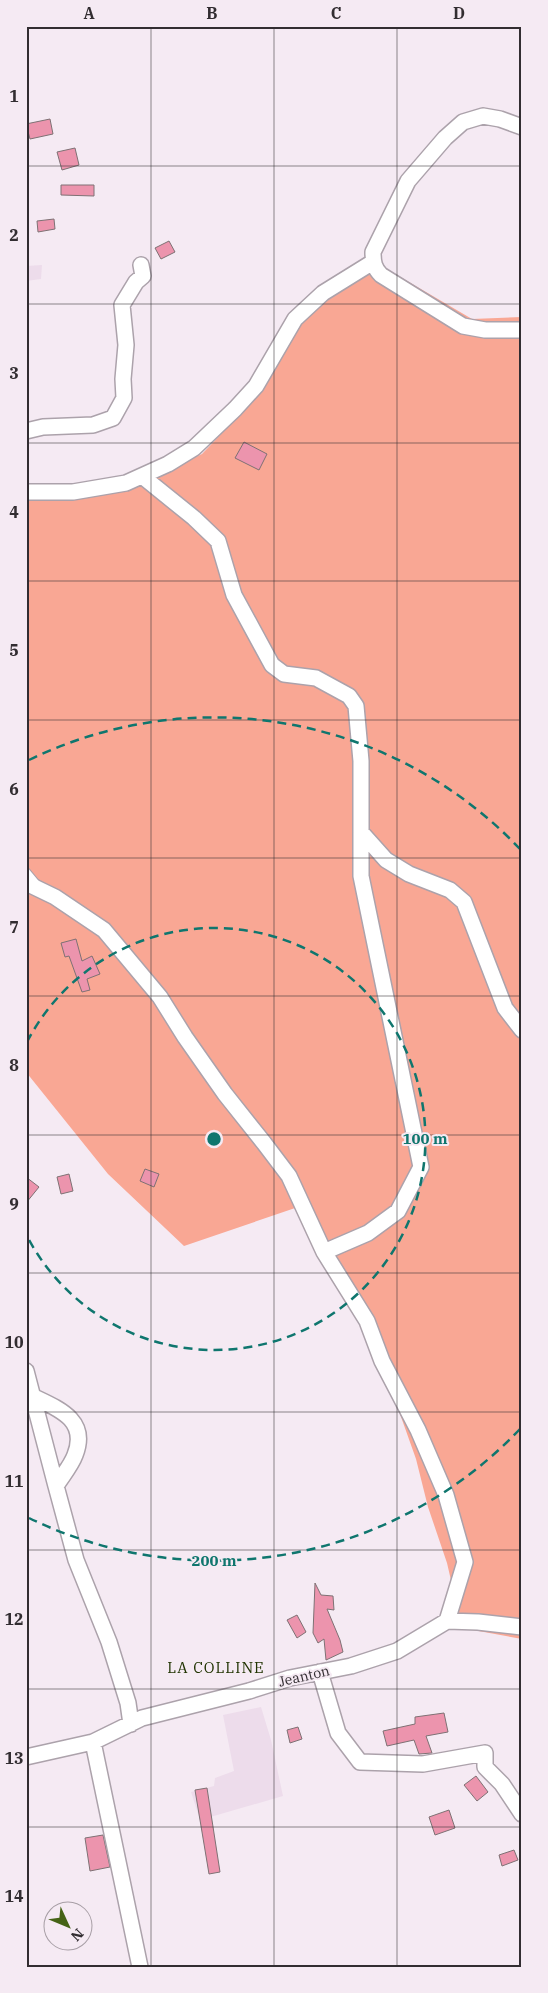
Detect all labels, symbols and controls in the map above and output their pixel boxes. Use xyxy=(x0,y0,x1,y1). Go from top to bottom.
text: A xyxy=(83,3,95,23)
text: B xyxy=(206,3,218,23)
text: C xyxy=(331,3,341,23)
text: D xyxy=(453,3,465,23)
text: 1 xyxy=(9,86,19,106)
text: 2 xyxy=(9,225,19,245)
text: 3 xyxy=(9,363,19,383)
text: 4 xyxy=(9,502,19,522)
text: 5 xyxy=(9,640,19,660)
text: 6 xyxy=(9,779,19,799)
text: 7 xyxy=(9,917,19,937)
text: 8 xyxy=(9,1055,19,1075)
text: 100 m xyxy=(402,1129,448,1148)
centre of rings xyxy=(205,1130,223,1148)
text: 9 xyxy=(9,1194,19,1214)
text: 10 xyxy=(4,1332,24,1352)
text: 11 xyxy=(4,1471,24,1491)
text: 200 m xyxy=(191,1551,237,1570)
text: 12 xyxy=(4,1609,24,1629)
district label: LA COLLINE xyxy=(167,1658,265,1677)
street label: Jeanton xyxy=(277,1661,332,1691)
text: 13 xyxy=(4,1748,24,1768)
text: 14 xyxy=(4,1886,24,1906)
north arrow xyxy=(42,1900,92,1950)
text: N xyxy=(67,1925,88,1945)

